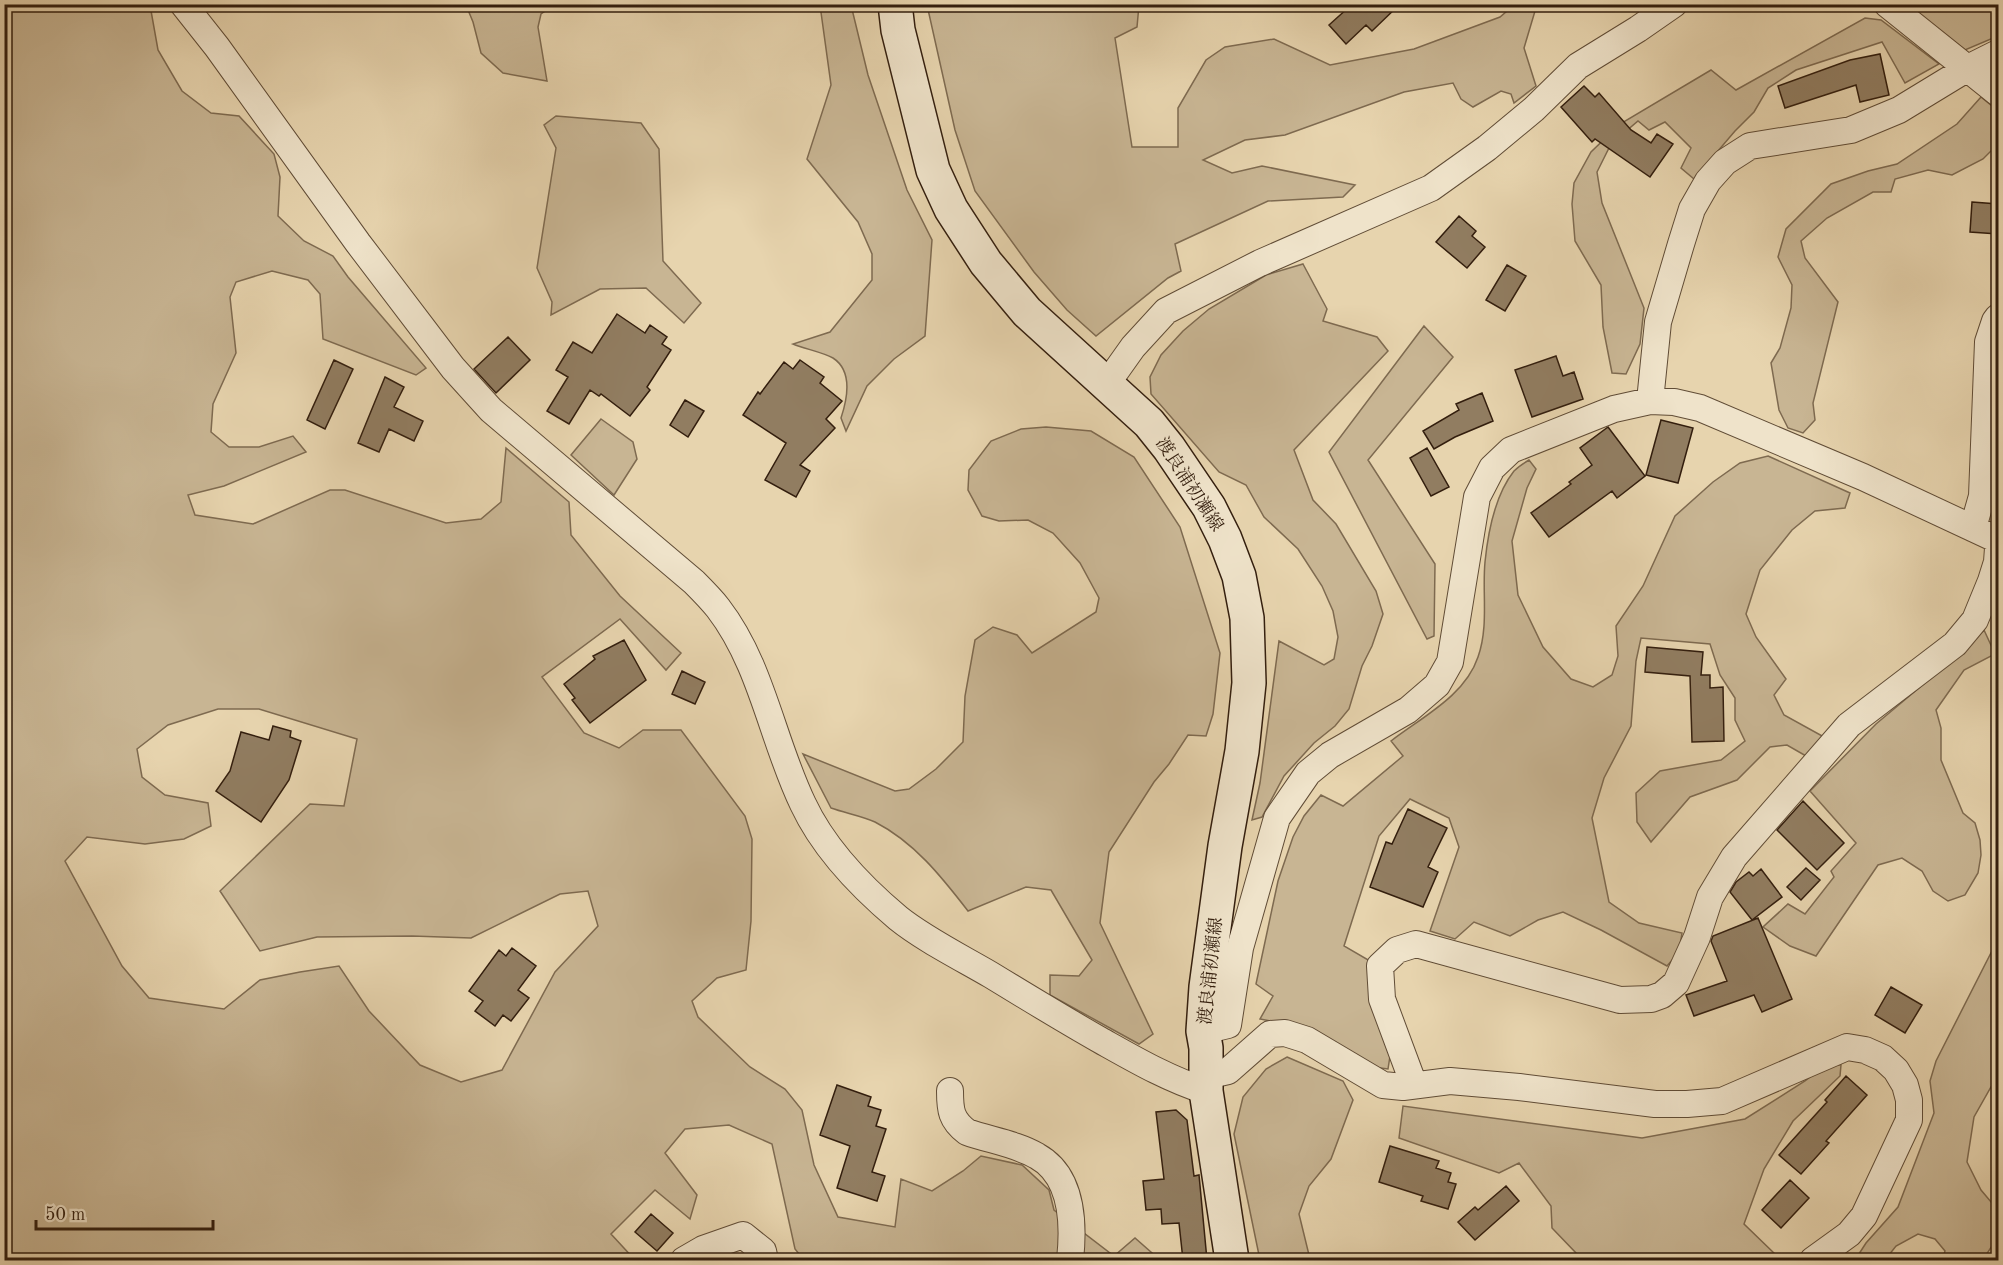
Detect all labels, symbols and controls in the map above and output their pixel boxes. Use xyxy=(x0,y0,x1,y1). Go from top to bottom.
street label: 渡良浦初瀬線 xyxy=(1152,433,1228,535)
street label: 渡良浦初瀬線 xyxy=(1194,916,1226,1026)
scale bar xyxy=(36,1193,213,1231)
text: 50 m xyxy=(45,1206,85,1224)

